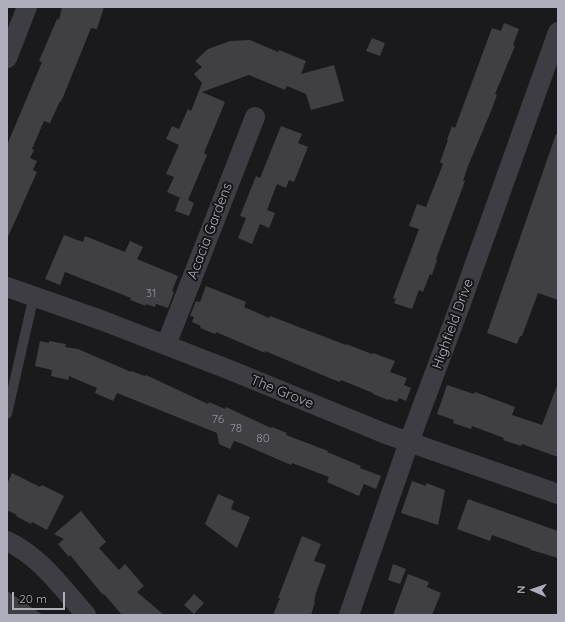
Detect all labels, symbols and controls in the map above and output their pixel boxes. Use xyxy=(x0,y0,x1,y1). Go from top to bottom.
street label: Acacia Gardens xyxy=(184,180,236,282)
street label: Highfield Drive xyxy=(429,277,477,371)
house number: 31 xyxy=(146,286,156,300)
street label: The Grove xyxy=(248,372,316,412)
house number: 76 xyxy=(212,412,224,426)
house number: 78 xyxy=(230,421,242,435)
house number: 80 xyxy=(256,431,270,445)
north arrow xyxy=(513,570,553,610)
scale bar xyxy=(14,584,67,610)
text: N xyxy=(514,585,528,594)
text: 20 m xyxy=(19,591,47,606)

